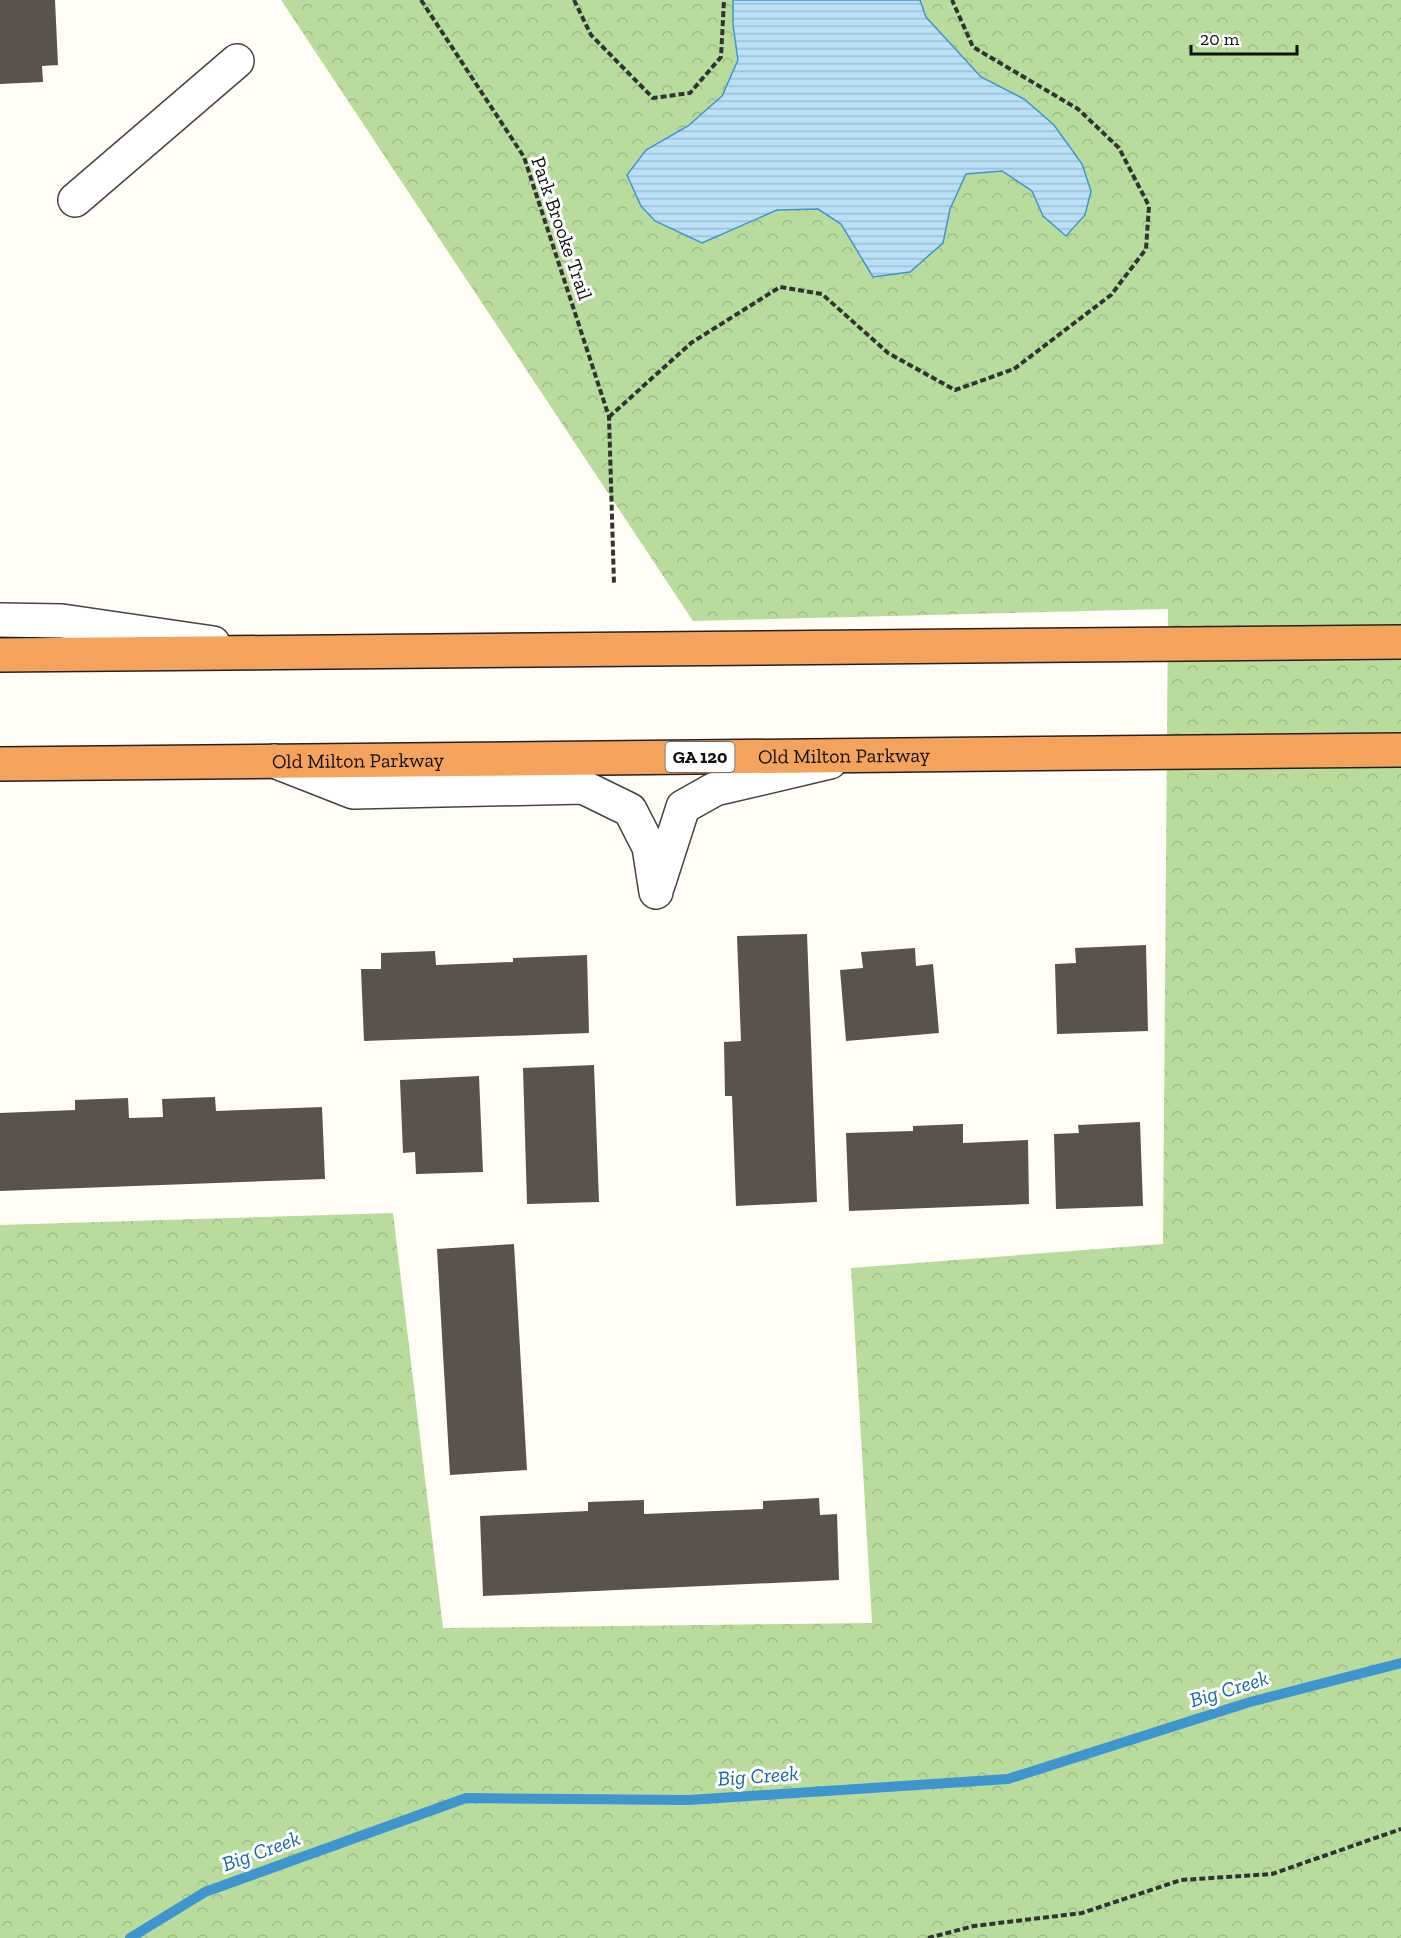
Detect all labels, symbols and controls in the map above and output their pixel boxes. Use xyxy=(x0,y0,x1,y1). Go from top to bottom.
scale bar xyxy=(1191,18,1298,56)
text: 20 m xyxy=(1200,28,1240,50)
street label: Park Brooke Trail xyxy=(526,153,598,303)
road number: GA 120 xyxy=(666,742,734,772)
street label: Old Milton Parkway xyxy=(758,743,931,768)
street label: Old Milton Parkway xyxy=(272,748,445,773)
water label: Big Creek xyxy=(1186,1665,1271,1712)
water label: Big Creek xyxy=(717,1760,799,1791)
water label: Big Creek xyxy=(218,1825,303,1876)

